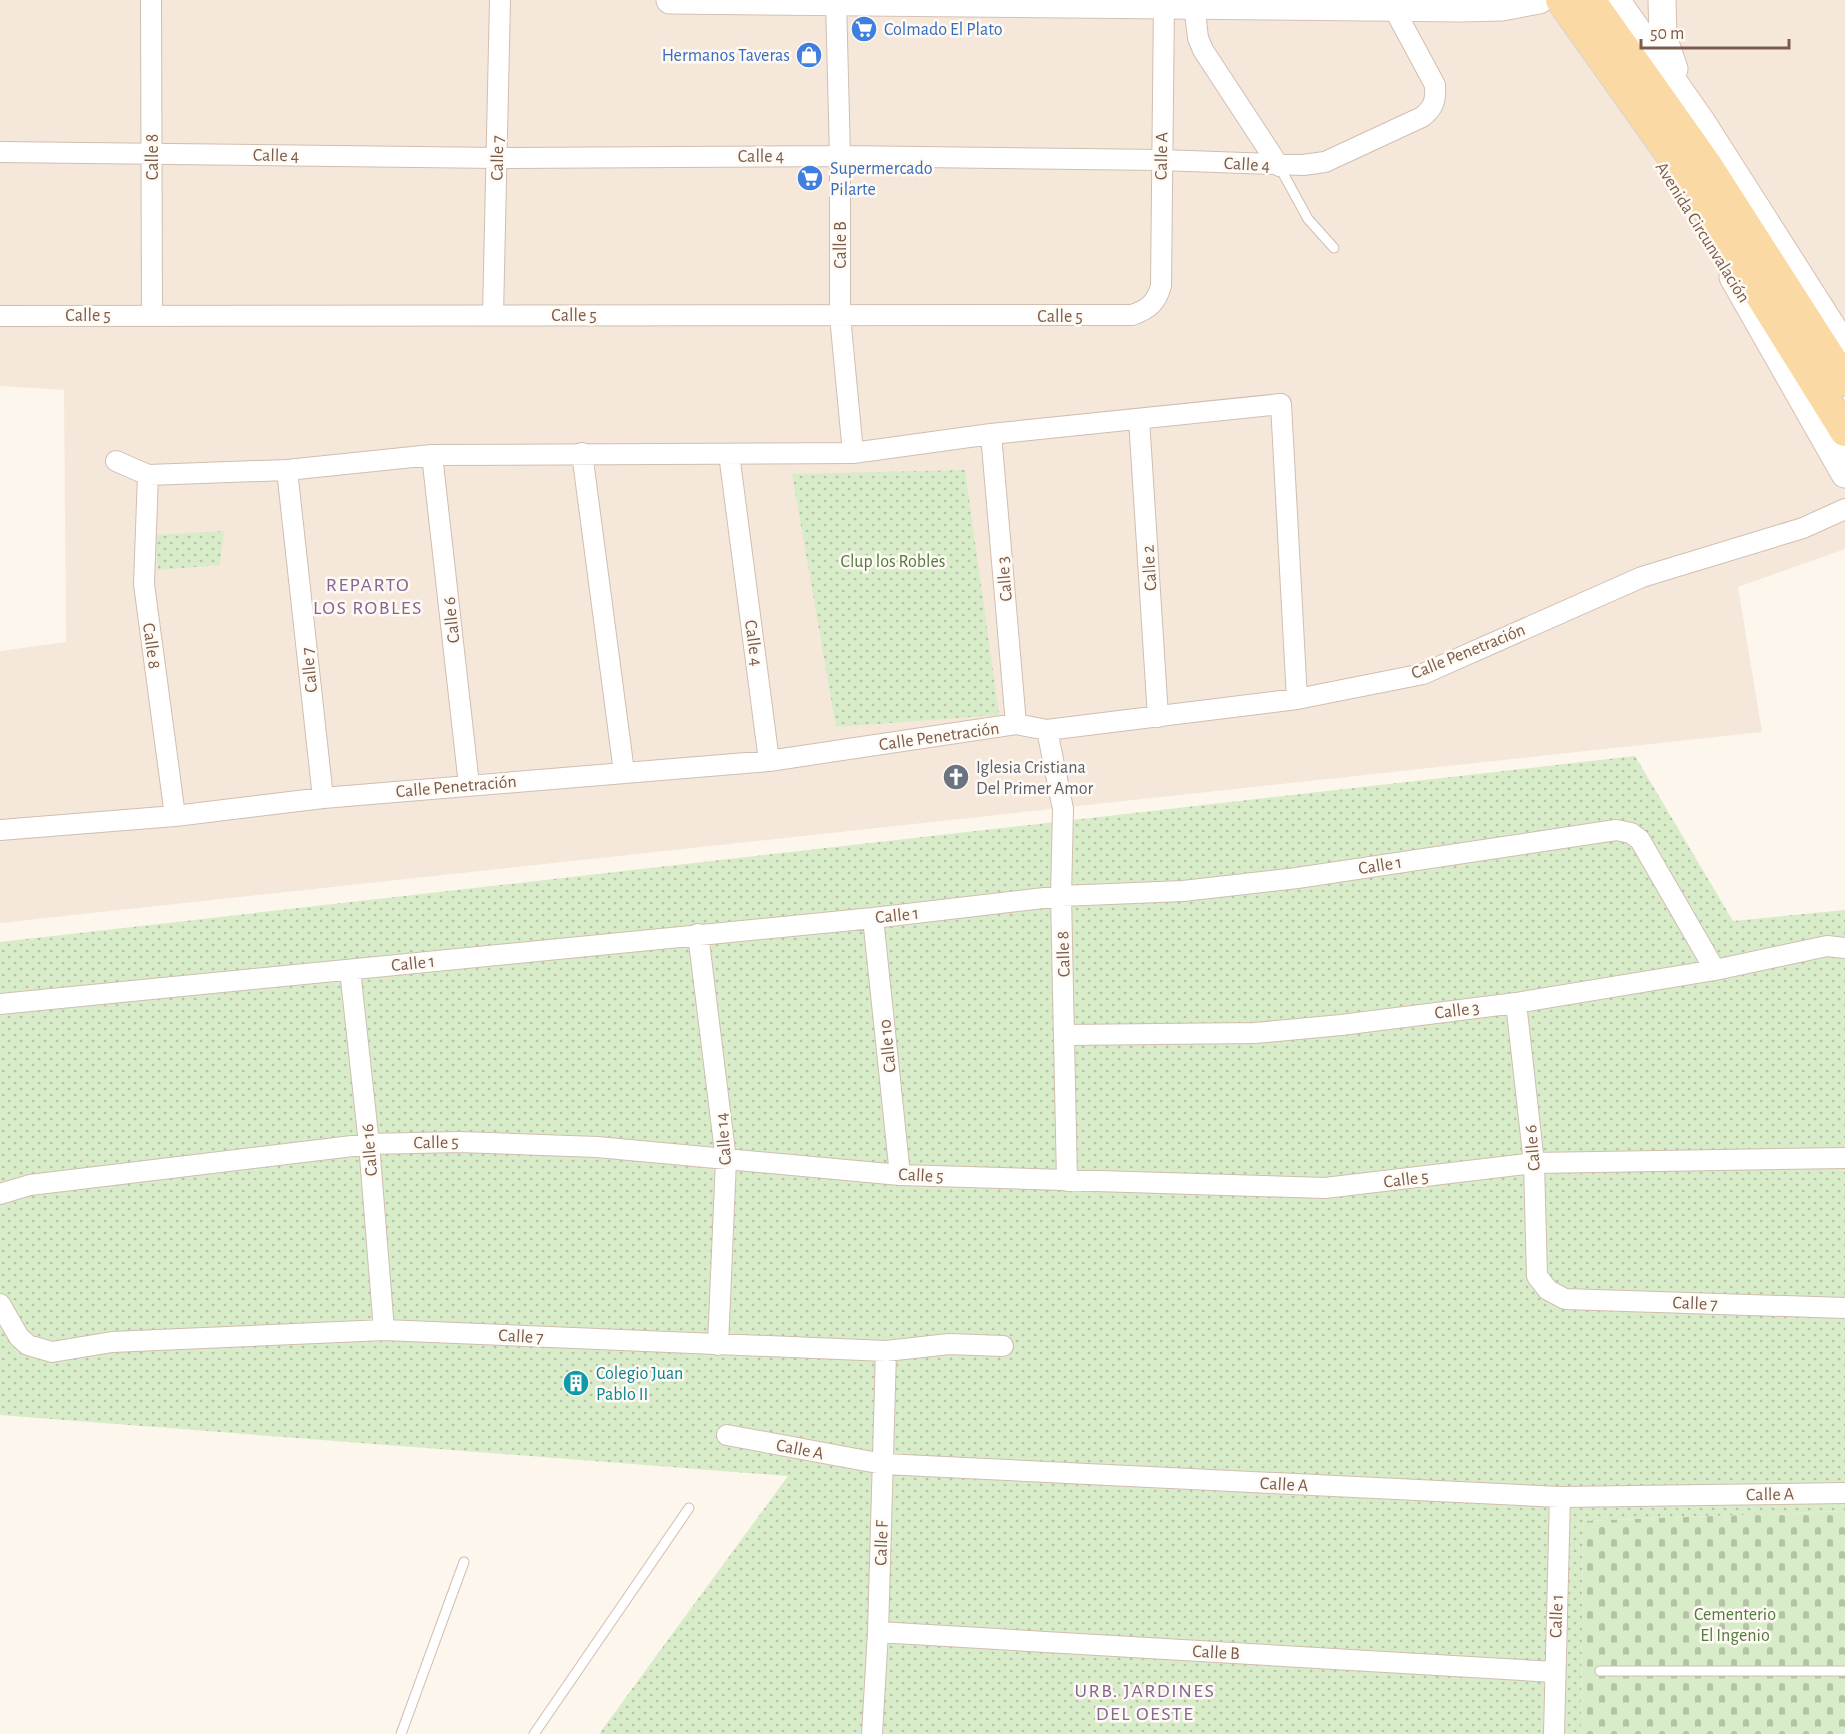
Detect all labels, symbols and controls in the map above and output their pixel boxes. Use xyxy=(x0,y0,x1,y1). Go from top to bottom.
scale bar xyxy=(1641,12,1790,50)
supermarket icon: Colmado El Plato xyxy=(849,14,879,44)
place label: Colmado El Plato xyxy=(884,21,1003,39)
text: 50 m xyxy=(1650,25,1684,43)
shop icon: Hermanos Taveras xyxy=(794,40,824,70)
place label: Hermanos Taveras xyxy=(662,47,790,65)
street label: Calle A xyxy=(1153,131,1171,180)
street label: Calle 8 xyxy=(144,134,162,180)
street label: Calle 7 xyxy=(489,135,507,181)
street label: Calle 4 xyxy=(253,147,300,165)
street label: Calle 4 xyxy=(738,148,785,166)
street label: Calle 4 xyxy=(1223,155,1271,175)
street label: Avenida Circunvalación xyxy=(1652,159,1753,306)
place label: Supermercado Pilarte xyxy=(830,160,933,199)
supermarket icon: Supermercado Pilarte xyxy=(795,163,825,193)
street label: Calle B xyxy=(832,221,850,269)
street label: Calle 5 xyxy=(65,307,111,325)
street label: Calle 5 xyxy=(551,307,597,325)
street label: Calle 5 xyxy=(1037,308,1083,326)
street label: Calle 2 xyxy=(1139,544,1161,592)
park label: Clup los Robles xyxy=(841,553,945,571)
street label: Calle 3 xyxy=(994,556,1016,602)
district label: REPARTO LOS ROBLES xyxy=(313,575,423,618)
street label: Calle 6 xyxy=(441,596,463,644)
street label: Calle 4 xyxy=(741,619,765,668)
street label: Calle Penetración xyxy=(1409,621,1528,683)
street label: Calle 8 xyxy=(139,622,163,670)
street label: Calle 7 xyxy=(299,646,321,693)
street label: Calle Penetración xyxy=(878,720,1000,754)
place label: Iglesia Cristiana Del Primer Amor xyxy=(976,759,1093,798)
church icon: Iglesia Cristiana Del Primer Amor xyxy=(941,762,971,792)
street label: Calle Penetración xyxy=(395,773,517,801)
street label: Calle 1 xyxy=(1357,854,1403,878)
street label: Calle 1 xyxy=(874,905,920,927)
street label: Calle 8 xyxy=(1054,930,1074,977)
street label: Calle 1 xyxy=(390,953,436,975)
street label: Calle 3 xyxy=(1434,999,1481,1023)
street label: Calle 10 xyxy=(876,1018,900,1073)
street label: Calle 14 xyxy=(713,1112,735,1166)
street label: Calle 16 xyxy=(359,1123,381,1177)
street label: Calle 6 xyxy=(1522,1124,1544,1172)
street label: Calle 5 xyxy=(413,1134,459,1152)
street label: Calle 5 xyxy=(898,1166,944,1186)
street label: Calle 5 xyxy=(1383,1168,1430,1192)
street label: Calle 7 xyxy=(1672,1294,1718,1314)
street label: Calle 7 xyxy=(498,1327,544,1347)
place label: Colegio Juan Pablo II xyxy=(596,1365,683,1404)
building icon: Colegio Juan Pablo II xyxy=(561,1368,591,1398)
street label: Calle A xyxy=(774,1437,826,1464)
street label: Calle A xyxy=(1259,1475,1309,1495)
street label: Calle A xyxy=(1746,1486,1795,1504)
street label: Calle F xyxy=(872,1520,892,1566)
street label: Calle 1 xyxy=(1547,1594,1567,1638)
park label: Cementerio El Ingenio xyxy=(1694,1606,1776,1645)
street label: Calle B xyxy=(1192,1643,1240,1663)
district label: URB. JARDINES DEL OESTE xyxy=(1075,1681,1215,1724)

